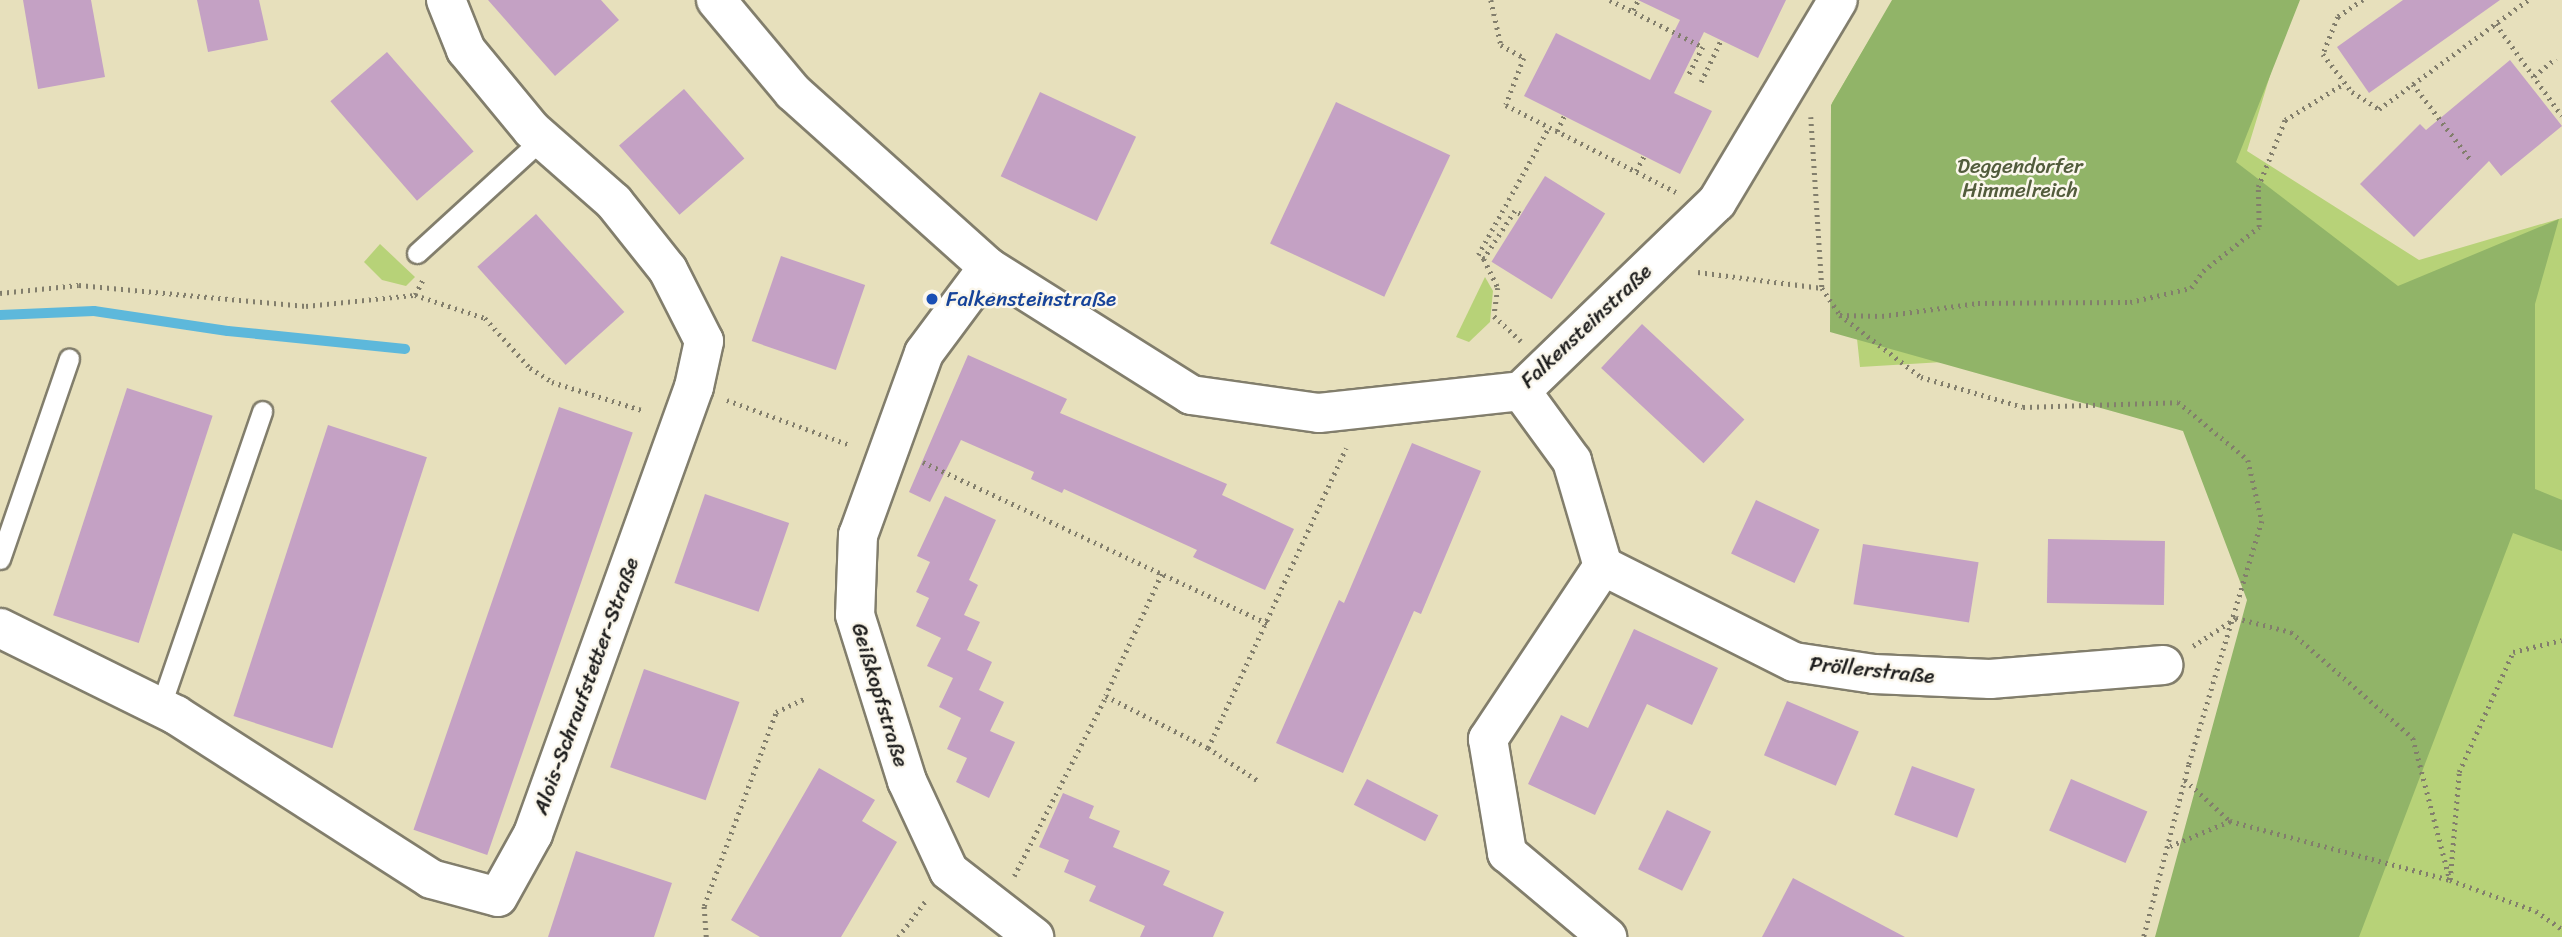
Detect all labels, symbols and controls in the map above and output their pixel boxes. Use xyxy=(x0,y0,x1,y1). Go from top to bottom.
park label: Deggendorfer Himmelreich xyxy=(1957,153,2083,203)
street label: Falkensteinstraße xyxy=(1515,259,1657,393)
place label: Falkensteinstraße xyxy=(946,286,1116,312)
marker: Falkensteinstraße xyxy=(924,291,940,307)
street label: Alois-Schraufstetter-Straße xyxy=(528,554,644,818)
street label: Geißkopfstraße xyxy=(846,620,914,770)
street label: Pröllerstraße xyxy=(1808,651,1936,689)

